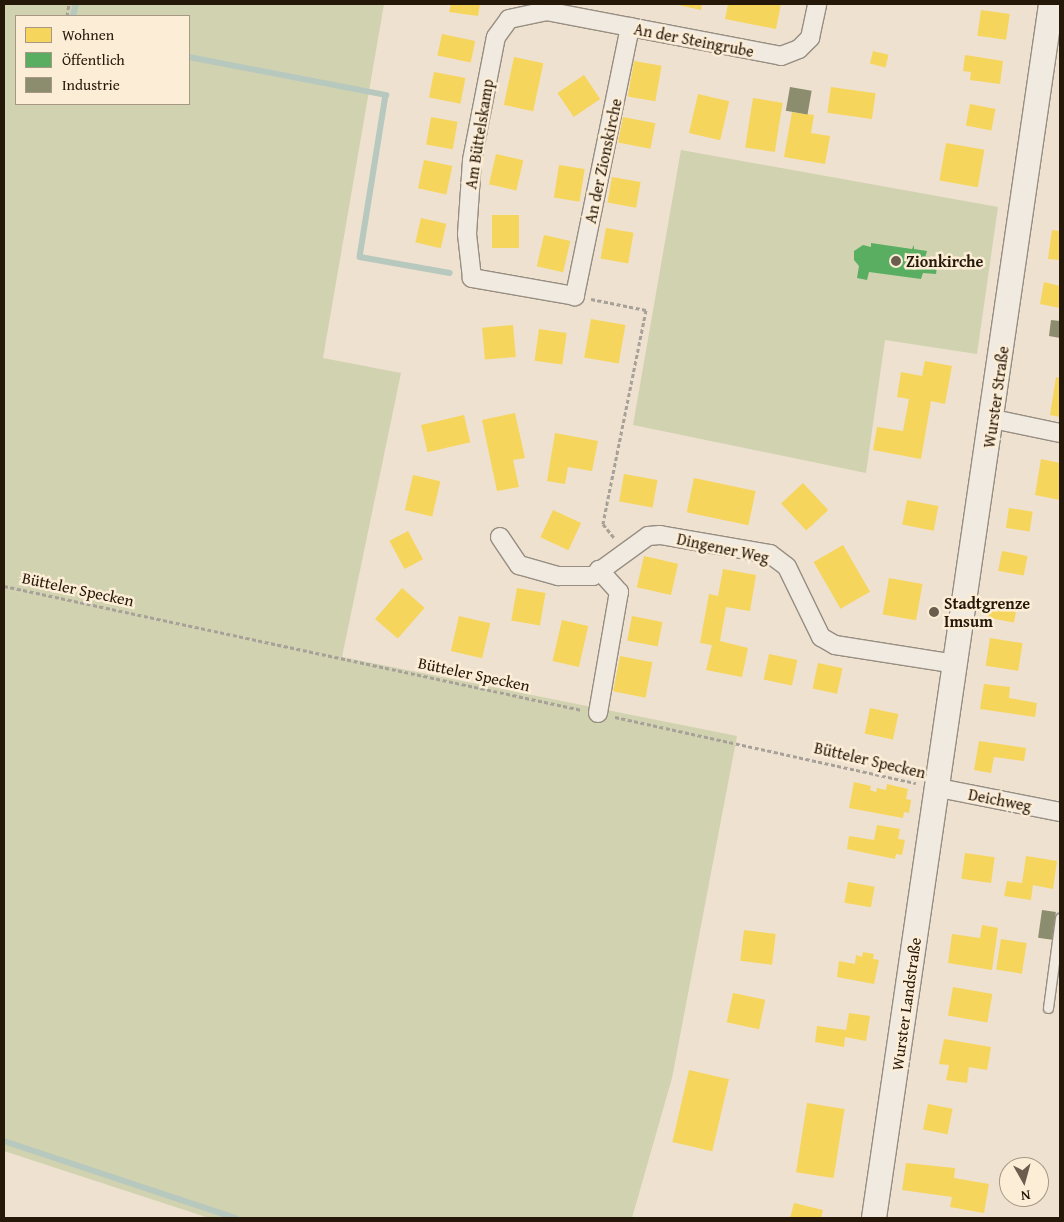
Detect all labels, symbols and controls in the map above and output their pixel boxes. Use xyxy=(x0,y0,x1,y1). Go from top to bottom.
legend xyxy=(15,15,190,105)
street label: An der Steingrube xyxy=(632,19,756,61)
text: Wohnen xyxy=(62,24,114,45)
text: Öffentlich xyxy=(62,49,125,70)
text: Industrie xyxy=(62,74,120,95)
street label: Am Büttelskamp xyxy=(461,78,497,190)
street label: An der Zionskirche xyxy=(580,97,626,225)
place label: Zionkirche xyxy=(906,251,983,271)
marker: Zionkirche xyxy=(890,255,902,267)
street label: Wurster Straße xyxy=(979,345,1013,449)
street label: Dingener Weg xyxy=(675,529,771,567)
street label: Bütteler Specken xyxy=(20,568,136,610)
place label: Stadtgrenze Imsum xyxy=(944,593,1030,631)
marker: Stadtgrenze Imsum xyxy=(928,606,940,618)
street label: Bütteler Specken xyxy=(416,653,532,695)
street label: Bütteler Specken xyxy=(812,738,928,782)
street label: Deichweg xyxy=(967,784,1033,816)
street label: Wurster Landstraße xyxy=(887,936,925,1072)
north arrow xyxy=(999,1157,1049,1207)
text: N xyxy=(1020,1185,1032,1206)

